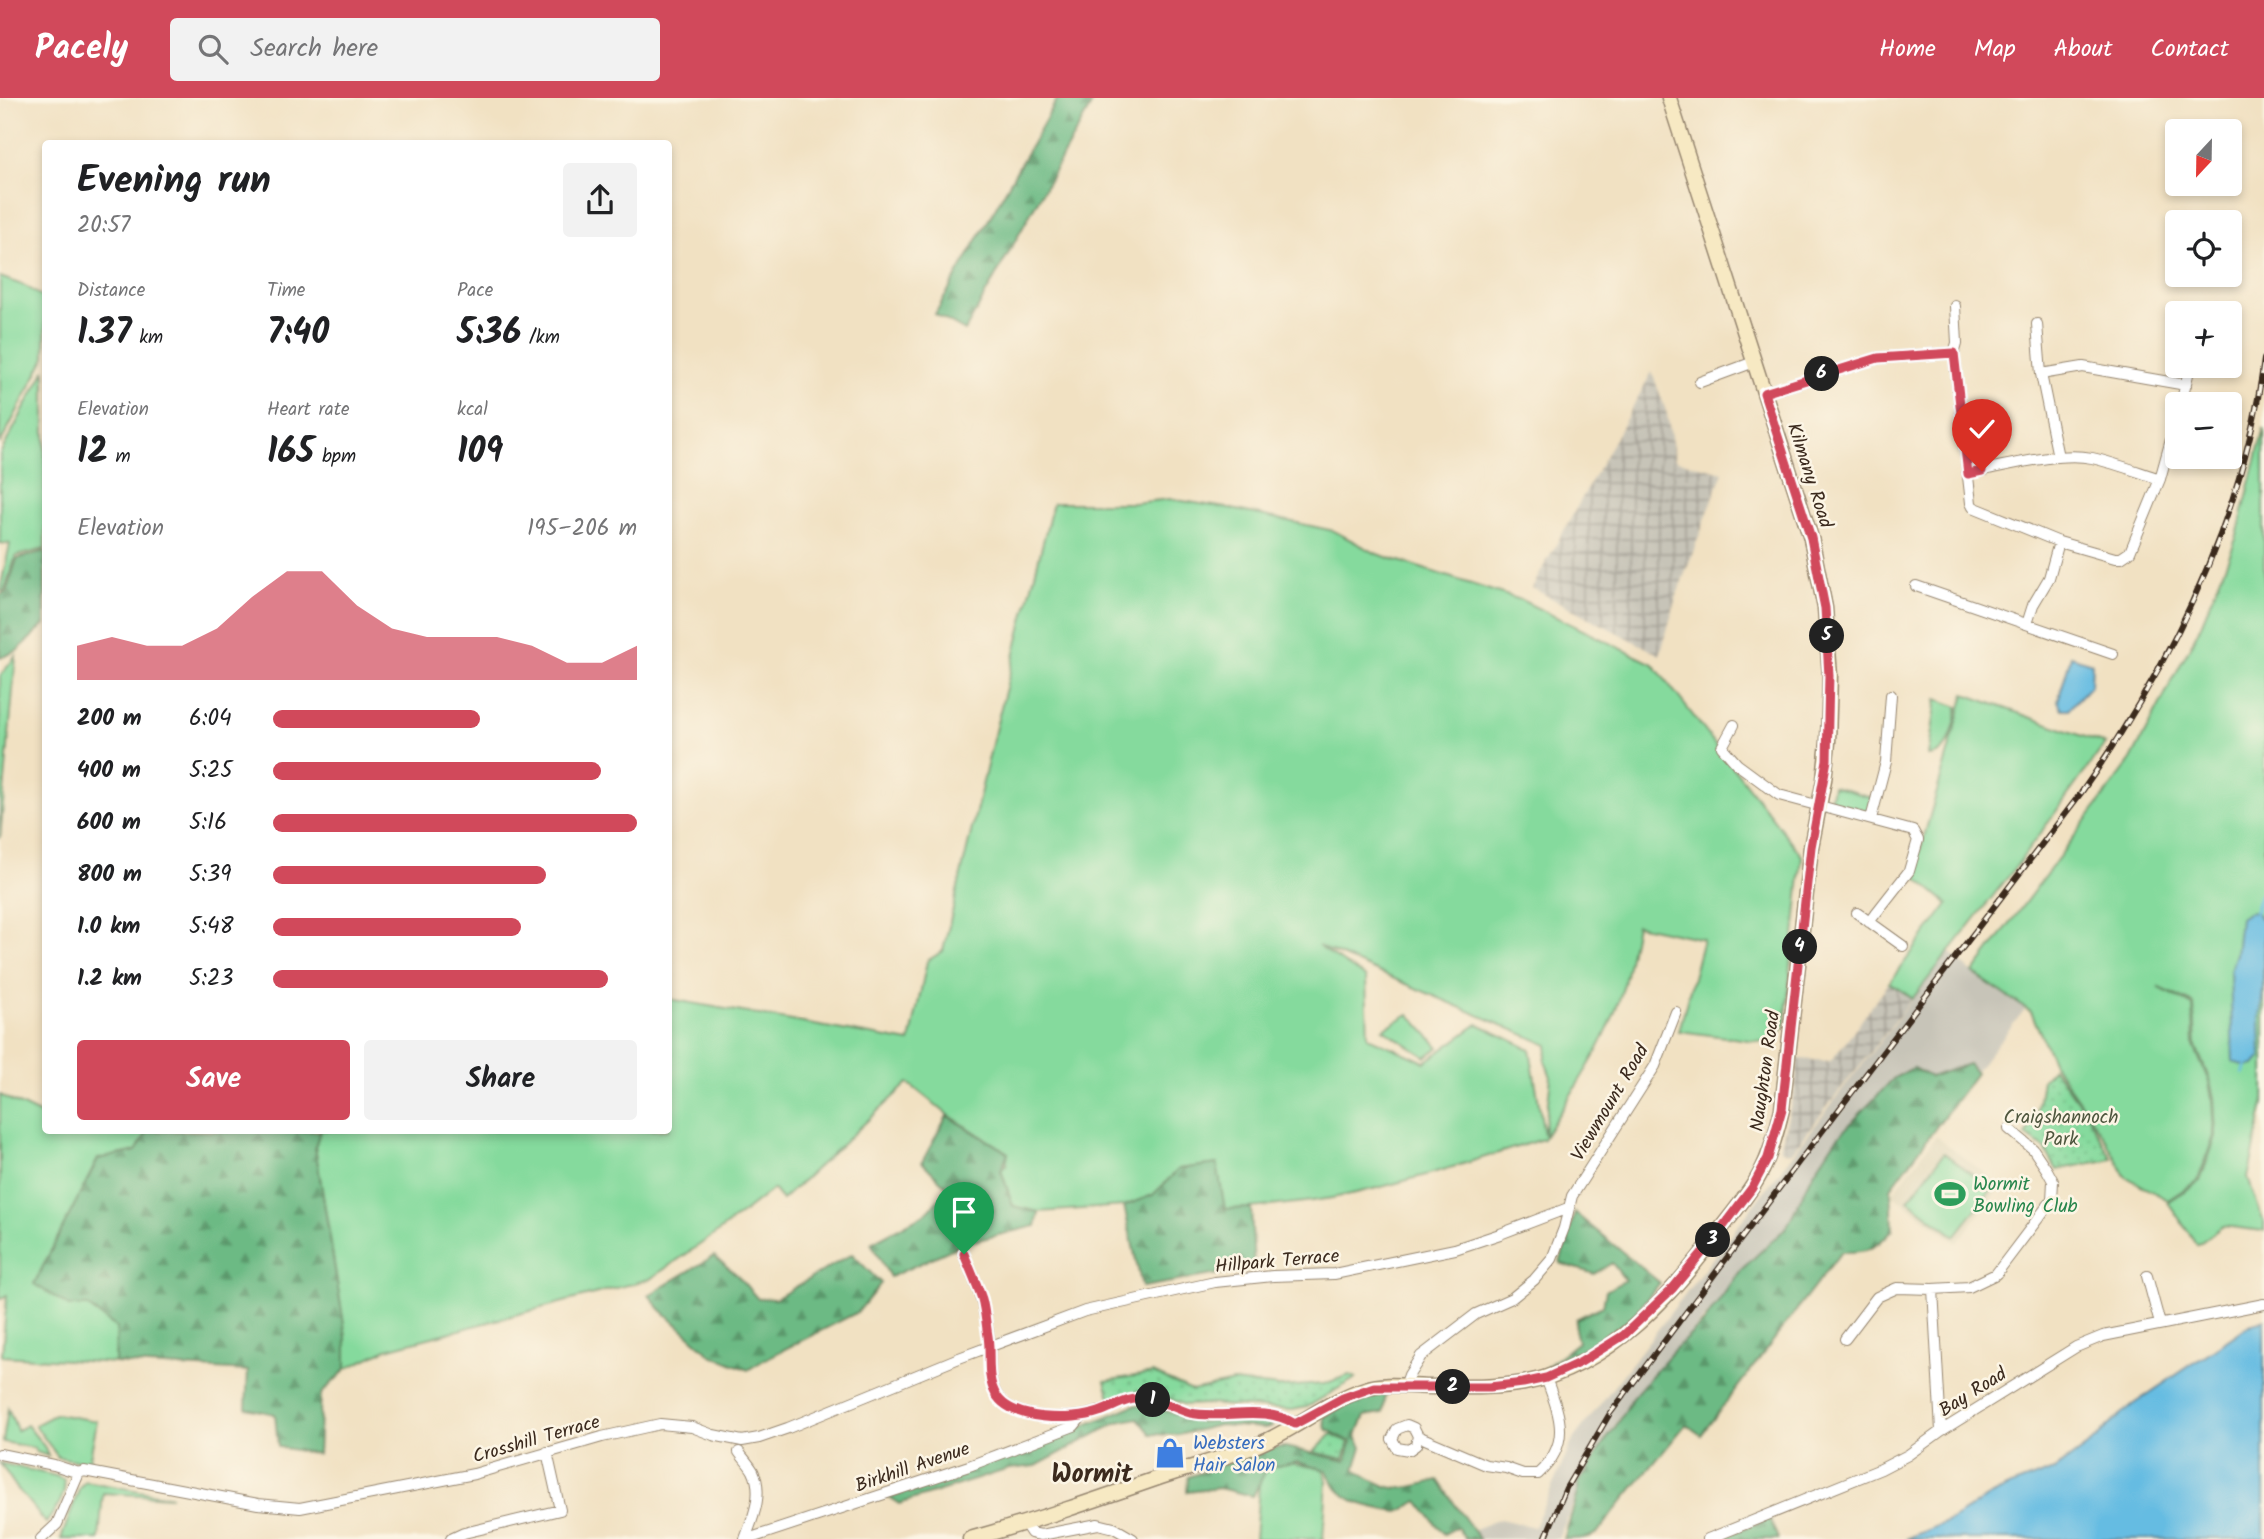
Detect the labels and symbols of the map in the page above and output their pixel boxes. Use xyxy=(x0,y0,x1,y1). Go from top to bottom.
north arrow xyxy=(2165,119,2242,196)
pin: 6 xyxy=(1804,356,1840,392)
pin xyxy=(1952,399,2012,471)
street label: Kilmany Road xyxy=(1778,419,1840,533)
pin: 5 xyxy=(1810,618,1844,654)
pin: 4 xyxy=(1783,930,1818,964)
street label: Naughton Road xyxy=(1743,1008,1789,1134)
street label: Viewmount Road xyxy=(1564,1038,1658,1167)
park label: Craigshannoch Park xyxy=(2004,1103,2118,1155)
place label: Wormit Bowling Club xyxy=(1973,1170,2078,1222)
sports icon: Wormit Bowling Club xyxy=(1933,1177,1967,1211)
pin xyxy=(934,1182,994,1254)
pin: 3 xyxy=(1696,1222,1730,1258)
street label: Hillpark Terrace xyxy=(1214,1242,1341,1282)
street label: Bay Road xyxy=(1933,1360,2014,1425)
pin: 2 xyxy=(1436,1370,1470,1404)
pin: 1 xyxy=(1136,1382,1170,1418)
street label: Crosshill Terrace xyxy=(469,1407,604,1472)
place label: Websters Hair Salon xyxy=(1193,1429,1275,1481)
street label: Birkhill Avenue xyxy=(851,1434,974,1502)
shop icon: Websters Hair Salon xyxy=(1153,1436,1187,1470)
district label: Wormit xyxy=(1051,1454,1133,1496)

